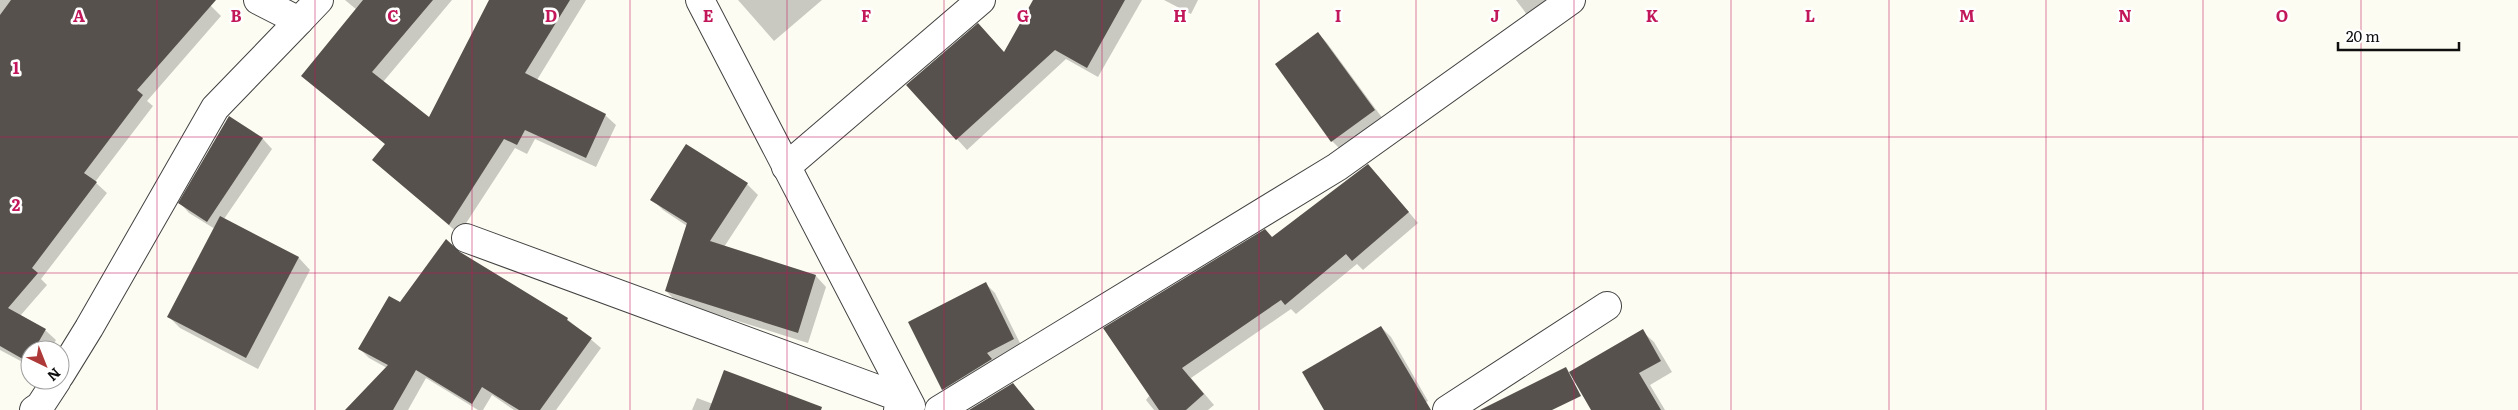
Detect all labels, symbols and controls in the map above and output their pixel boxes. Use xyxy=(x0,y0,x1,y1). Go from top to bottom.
text: A xyxy=(73,3,85,27)
text: B xyxy=(230,3,242,27)
text: C xyxy=(387,3,399,27)
text: D xyxy=(545,3,557,27)
text: E xyxy=(703,3,714,27)
text: F xyxy=(861,3,871,27)
text: G xyxy=(1017,3,1029,27)
text: H xyxy=(1173,3,1187,27)
text: I xyxy=(1335,3,1341,27)
text: J xyxy=(1490,3,1500,27)
text: K xyxy=(1646,3,1659,27)
text: L xyxy=(1805,3,1815,27)
text: M xyxy=(1959,3,1975,27)
text: N xyxy=(2118,3,2132,27)
text: O xyxy=(2276,3,2288,27)
scale bar xyxy=(2338,20,2459,52)
text: 20 m xyxy=(2346,24,2380,47)
text: 1 xyxy=(13,55,20,79)
text: 2 xyxy=(12,192,21,216)
north arrow xyxy=(20,340,70,390)
text: N xyxy=(43,364,66,387)

